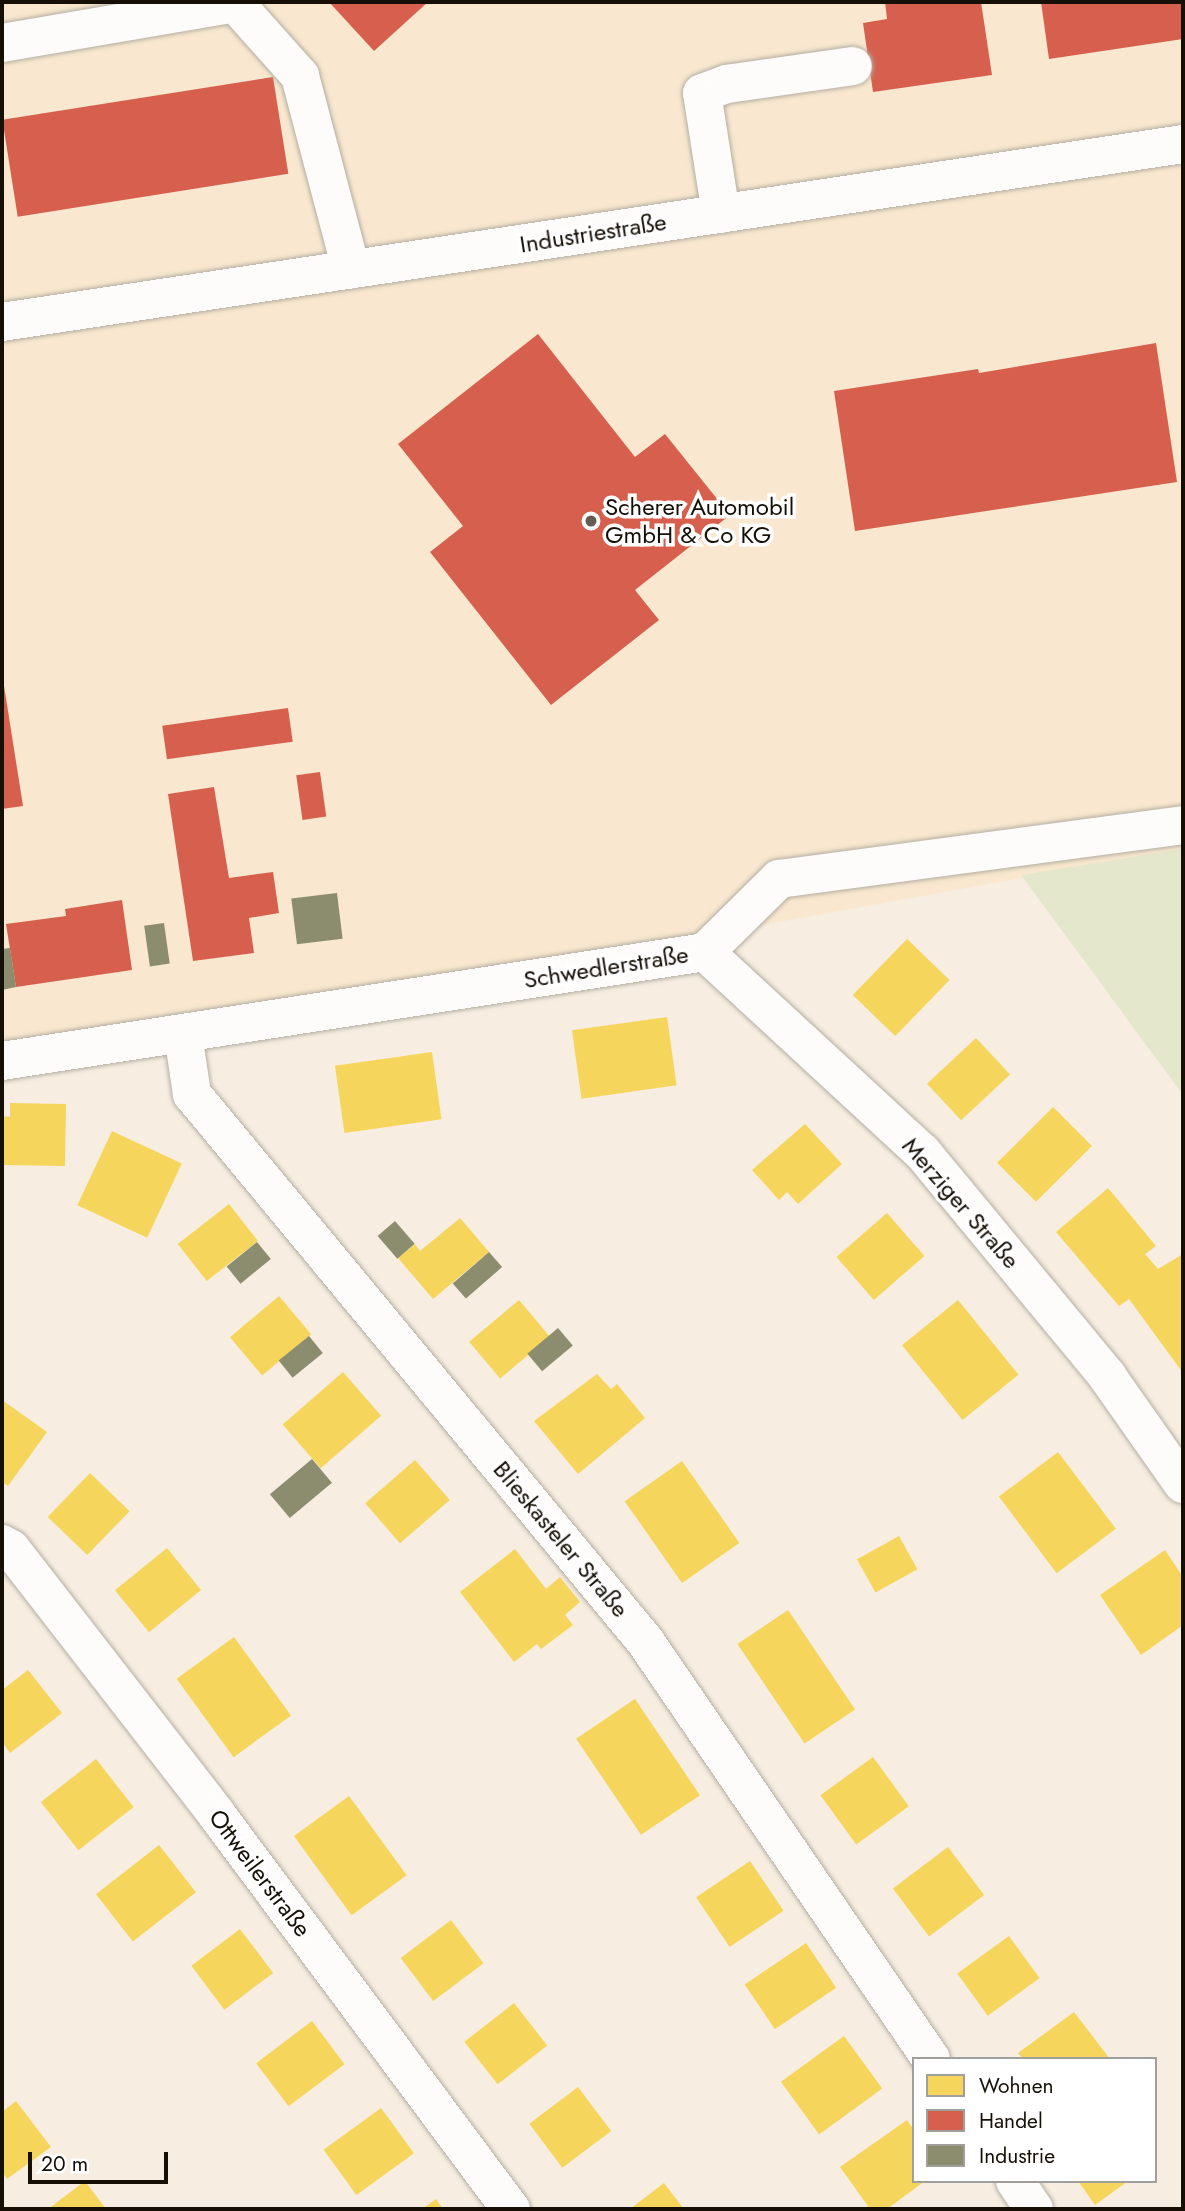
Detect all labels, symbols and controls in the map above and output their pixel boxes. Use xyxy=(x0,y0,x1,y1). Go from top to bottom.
street label: Industriestraße xyxy=(518,207,668,259)
place label: Scherer Automobil GmbH & Co KG xyxy=(605,493,794,549)
marker: Scherer Automobil GmbH & Co KG xyxy=(583,513,599,529)
street label: Schwedlerstraße xyxy=(522,940,690,994)
street label: Merziger Straße xyxy=(896,1132,1026,1274)
street label: Blieskasteler Straße xyxy=(487,1455,635,1623)
street label: Ottweilerstraße xyxy=(203,1804,317,1942)
legend xyxy=(912,2057,1157,2183)
text: Wohnen xyxy=(979,2071,1053,2101)
text: Handel xyxy=(979,2106,1043,2136)
scale bar xyxy=(32,2138,172,2182)
text: Industrie xyxy=(979,2141,1055,2171)
text: 20 m xyxy=(41,2149,88,2179)

